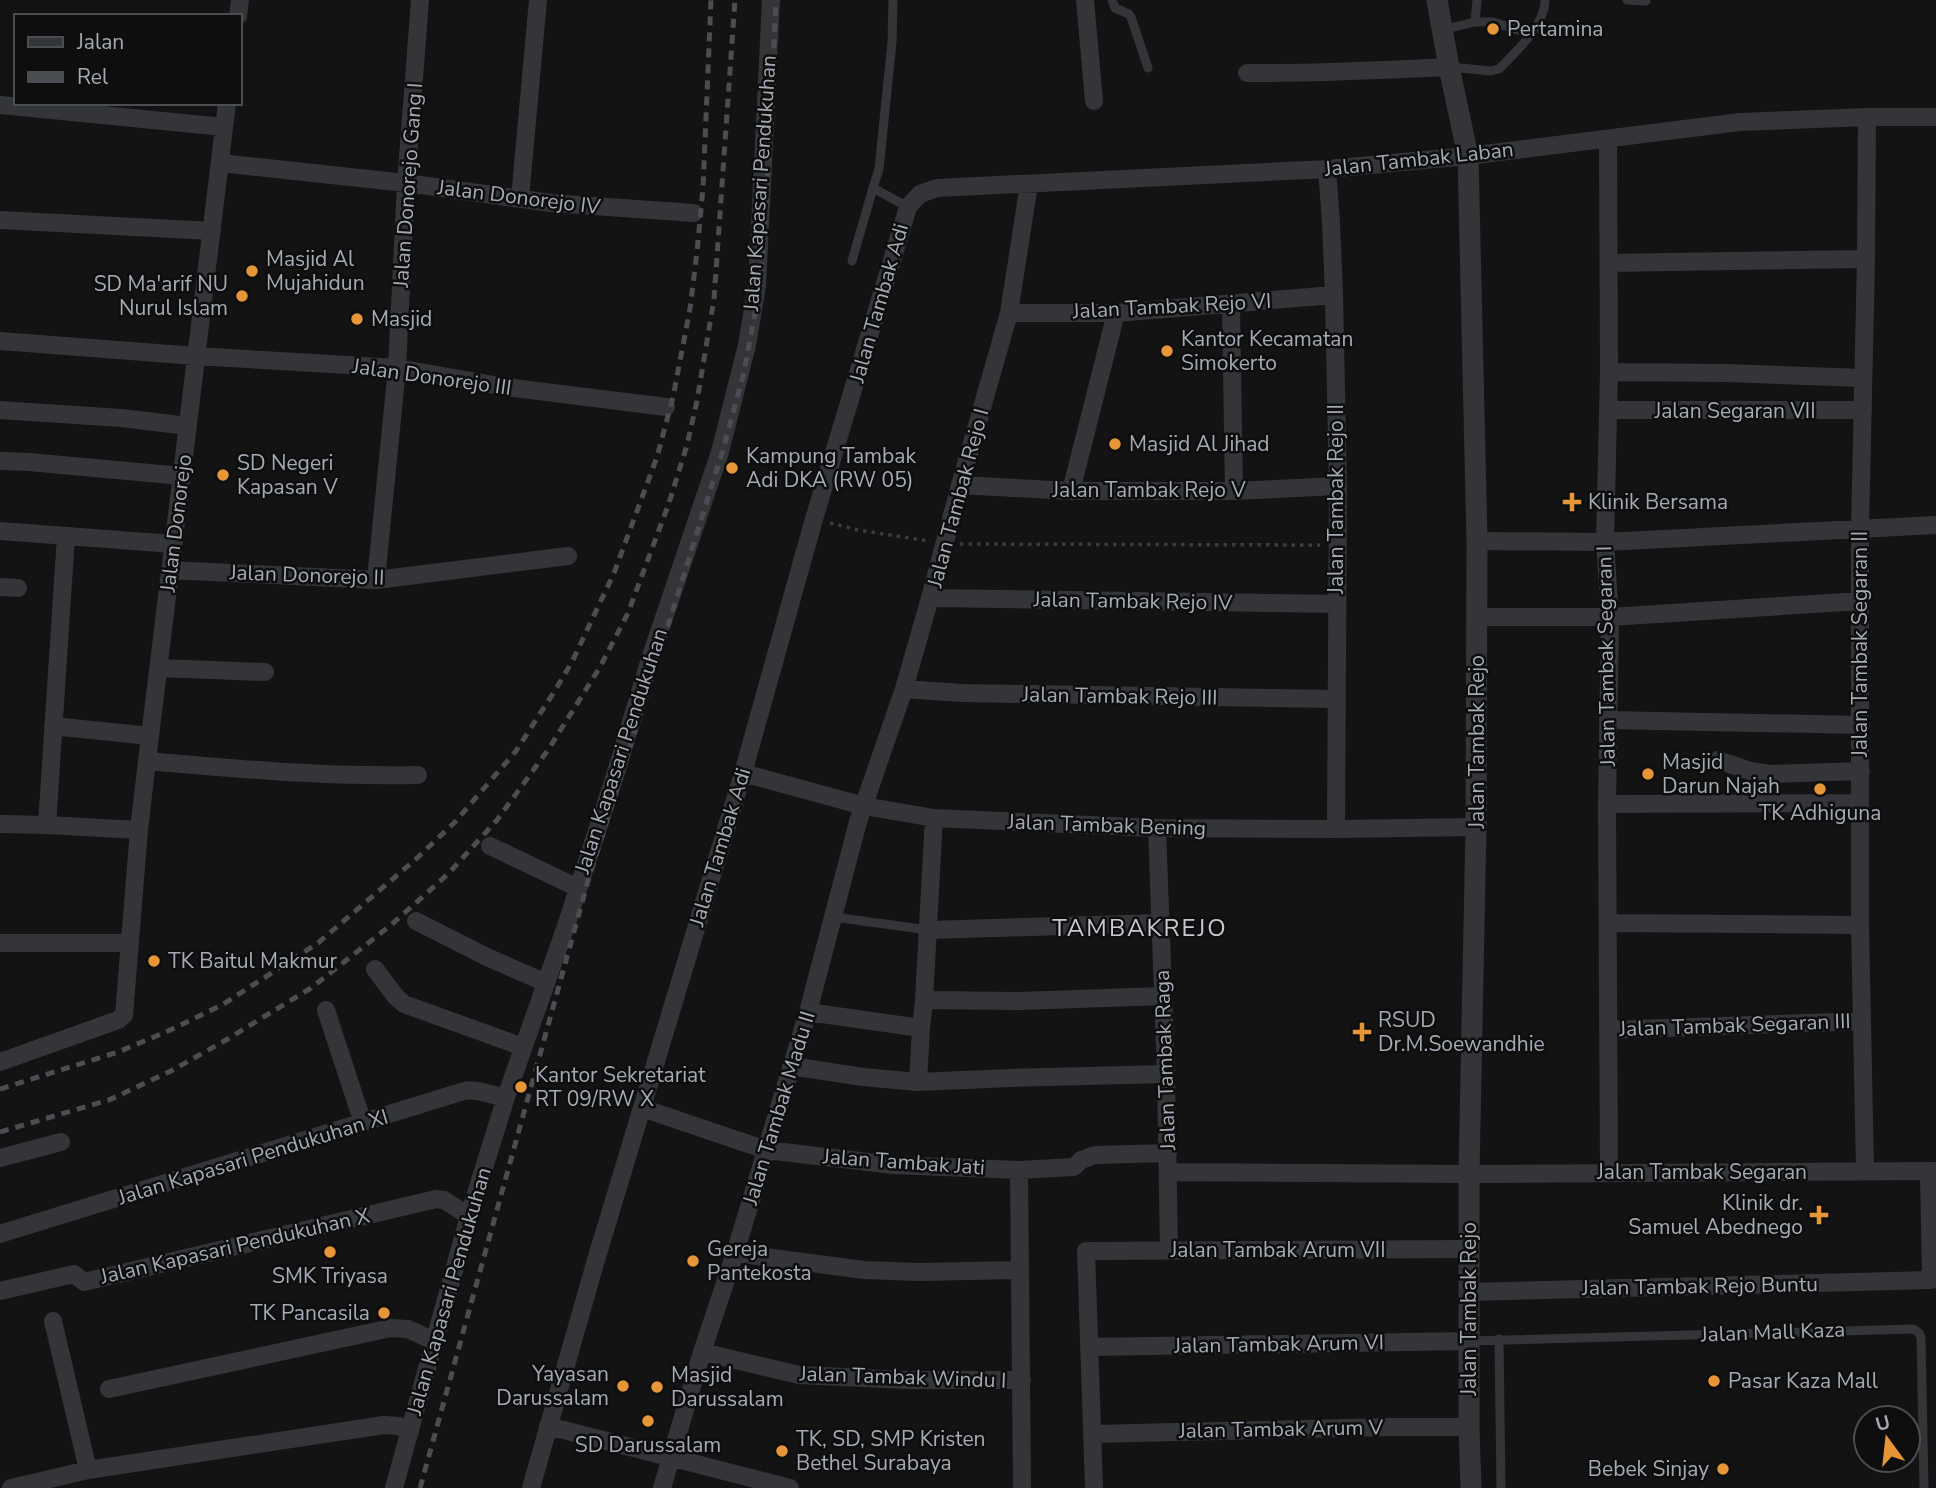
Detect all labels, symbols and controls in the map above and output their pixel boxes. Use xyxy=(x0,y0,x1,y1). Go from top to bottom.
legend xyxy=(14,14,242,105)
place label: Pertamina xyxy=(1507,15,1603,43)
marker: Pertamina xyxy=(1485,21,1501,37)
text: Jalan xyxy=(76,28,124,56)
street label: Jalan Kapasari Pendukuhan xyxy=(737,54,783,313)
text: Rel xyxy=(77,63,109,91)
street label: Jalan Donorejo Gang I xyxy=(387,82,429,289)
street label: Jalan Tambak Laban xyxy=(1322,135,1515,183)
street label: Jalan Donorejo IV xyxy=(435,173,603,221)
street label: Jalan Tambak Adi xyxy=(843,220,915,387)
place label: Masjid Al Mujahidun xyxy=(266,245,365,297)
marker: Masjid Al Mujahidun xyxy=(244,263,260,279)
place label: SD Ma'arif NU Nurul Islam xyxy=(94,270,228,322)
street label: Jalan Tambak Rejo VI xyxy=(1071,287,1272,325)
marker: SD Ma'arif NU Nurul Islam xyxy=(234,288,250,304)
place label: Masjid xyxy=(371,305,432,333)
marker: Masjid xyxy=(349,311,365,327)
place label: Kantor Kecamatan Simokerto xyxy=(1181,325,1353,377)
marker: Kantor Kecamatan Simokerto xyxy=(1159,343,1175,359)
street label: Jalan Donorejo III xyxy=(350,352,513,402)
street label: Jalan Segaran VII xyxy=(1653,397,1816,425)
street label: Jalan Tambak Rejo II xyxy=(1322,404,1350,595)
street label: Jalan Tambak Rejo I xyxy=(920,405,995,592)
place label: Masjid Al Jihad xyxy=(1129,430,1270,458)
marker: Masjid Al Jihad xyxy=(1107,436,1123,452)
place label: Kampung Tambak Adi DKA (RW 05) xyxy=(746,442,916,494)
place label: SD Negeri Kapasan V xyxy=(237,449,338,501)
street label: Jalan Donorejo xyxy=(154,452,198,595)
marker: Kampung Tambak Adi DKA (RW 05) xyxy=(724,460,740,476)
marker: SD Negeri Kapasan V xyxy=(215,467,231,483)
street label: Jalan Tambak Rejo V xyxy=(1051,476,1246,504)
place label: Klinik Bersama xyxy=(1588,488,1728,516)
marker: Klinik Bersama xyxy=(1562,492,1582,512)
street label: Jalan Tambak Segaran II xyxy=(1846,531,1874,758)
street label: Jalan Tambak Segaran I xyxy=(1590,545,1622,768)
street label: Jalan Donorejo II xyxy=(228,558,385,592)
street label: Jalan Tambak Rejo IV xyxy=(1032,585,1233,617)
street label: Jalan Kapasari Pendukuhan xyxy=(568,625,674,878)
street label: Jalan Tambak Rejo xyxy=(1463,655,1491,830)
street label: Jalan Tambak Rejo III xyxy=(1021,680,1218,712)
place label: Masjid Darun Najah xyxy=(1662,748,1780,800)
street label: Jalan Tambak Adi xyxy=(682,764,757,931)
marker: Masjid Darun Najah xyxy=(1640,766,1656,782)
marker: TK Adhiguna xyxy=(1812,781,1828,797)
place label: TK Adhiguna xyxy=(1759,799,1881,827)
street label: Jalan Tambak Bening xyxy=(1006,808,1207,842)
district label: TAMBAKREJO xyxy=(1052,912,1228,944)
place label: TK Baitul Makmur xyxy=(168,947,337,975)
marker: TK Baitul Makmur xyxy=(146,953,162,969)
street label: Jalan Tambak Raga xyxy=(1148,969,1182,1152)
place label: RSUD Dr.M.Soewandhie xyxy=(1378,1006,1545,1058)
street label: Jalan Tambak Segaran III xyxy=(1618,1007,1851,1043)
street label: Jalan Tambak Madu II xyxy=(736,1008,822,1209)
marker: RSUD Dr.M.Soewandhie xyxy=(1352,1022,1372,1042)
place label: Kantor Sekretariat RT 09/RW X xyxy=(535,1061,706,1113)
marker: Kantor Sekretariat RT 09/RW X xyxy=(513,1079,529,1095)
street label: Jalan Kapasari Pendukuhan XI xyxy=(114,1103,391,1212)
street label: Jalan Tambak Jati xyxy=(821,1142,986,1182)
street label: Jalan Tambak Segaran xyxy=(1596,1158,1807,1186)
street label: Jalan Kapasari Pendukuhan xyxy=(400,1164,498,1419)
place label: Klinik dr. Samuel Abednego xyxy=(1628,1189,1803,1241)
street label: Jalan Kapasari Pendukuhan X xyxy=(97,1201,373,1291)
marker: Klinik dr. Samuel Abednego xyxy=(1809,1205,1829,1225)
street label: Jalan Tambak Rejo xyxy=(1455,1222,1483,1397)
place label: Gereja Pantekosta xyxy=(707,1235,812,1287)
street label: Jalan Tambak Arum VII xyxy=(1169,1236,1386,1264)
marker: SMK Triyasa xyxy=(322,1244,338,1260)
marker: Gereja Pantekosta xyxy=(685,1253,701,1269)
place label: SMK Triyasa xyxy=(272,1262,388,1290)
street label: Jalan Tambak Rejo Buntu xyxy=(1581,1270,1818,1302)
place label: TK Pancasila xyxy=(250,1299,370,1327)
marker: TK Pancasila xyxy=(376,1305,392,1321)
street label: Jalan Mall Kaza xyxy=(1699,1315,1846,1349)
street label: Jalan Tambak Arum VI xyxy=(1173,1328,1384,1360)
street label: Jalan Tambak Windu I xyxy=(798,1359,1007,1395)
place label: Yayasan Darussalam xyxy=(496,1360,609,1412)
place label: Masjid Darussalam xyxy=(671,1361,784,1413)
place label: Pasar Kaza Mall xyxy=(1728,1367,1879,1395)
marker: Pasar Kaza Mall xyxy=(1706,1373,1722,1389)
marker: Yayasan Darussalam xyxy=(615,1378,631,1394)
marker: Masjid Darussalam xyxy=(649,1379,665,1395)
north arrow xyxy=(1852,1404,1922,1474)
text: U xyxy=(1873,1409,1893,1438)
marker: SD Darussalam xyxy=(640,1413,656,1429)
street label: Jalan Tambak Arum V xyxy=(1178,1413,1384,1445)
place label: TK, SD, SMP Kristen Bethel Surabaya xyxy=(796,1425,986,1477)
place label: SD Darussalam xyxy=(575,1431,721,1459)
marker: TK, SD, SMP Kristen Bethel Surabaya xyxy=(774,1443,790,1459)
place label: Bebek Sinjay xyxy=(1588,1455,1709,1483)
marker: Bebek Sinjay xyxy=(1715,1461,1731,1477)

